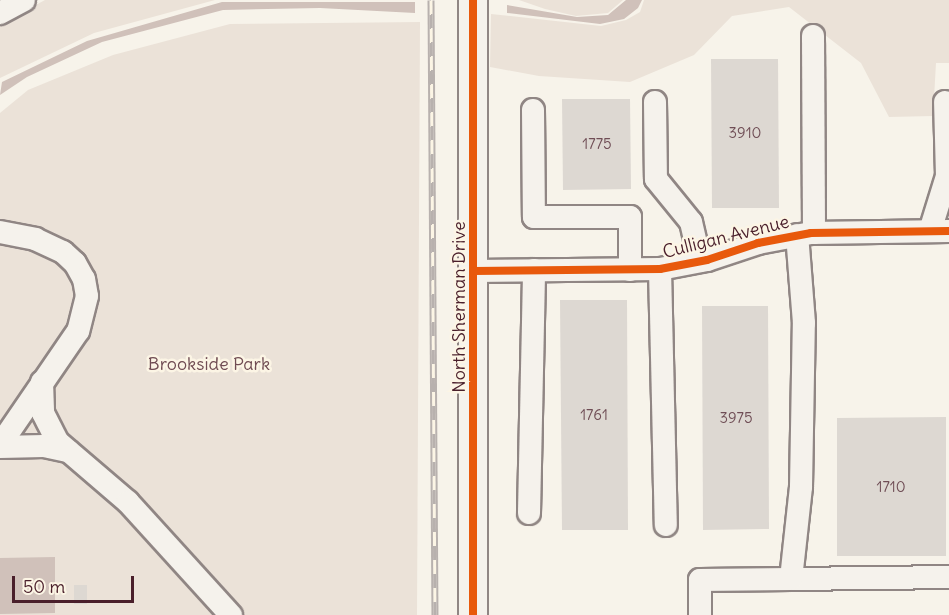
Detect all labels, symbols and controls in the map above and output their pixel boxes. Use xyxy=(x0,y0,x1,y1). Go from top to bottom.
house number: 3910 xyxy=(729,124,761,142)
house number: 1775 xyxy=(582,135,612,153)
street label: Culligan Avenue xyxy=(661,211,791,263)
street label: North Sherman Drive xyxy=(448,221,470,393)
park label: Brookside Park xyxy=(148,353,270,375)
house number: 1761 xyxy=(580,406,608,424)
house number: 3975 xyxy=(719,409,753,427)
house number: 1710 xyxy=(876,478,906,496)
scale bar xyxy=(15,564,136,602)
text: 50 m xyxy=(23,575,65,598)

